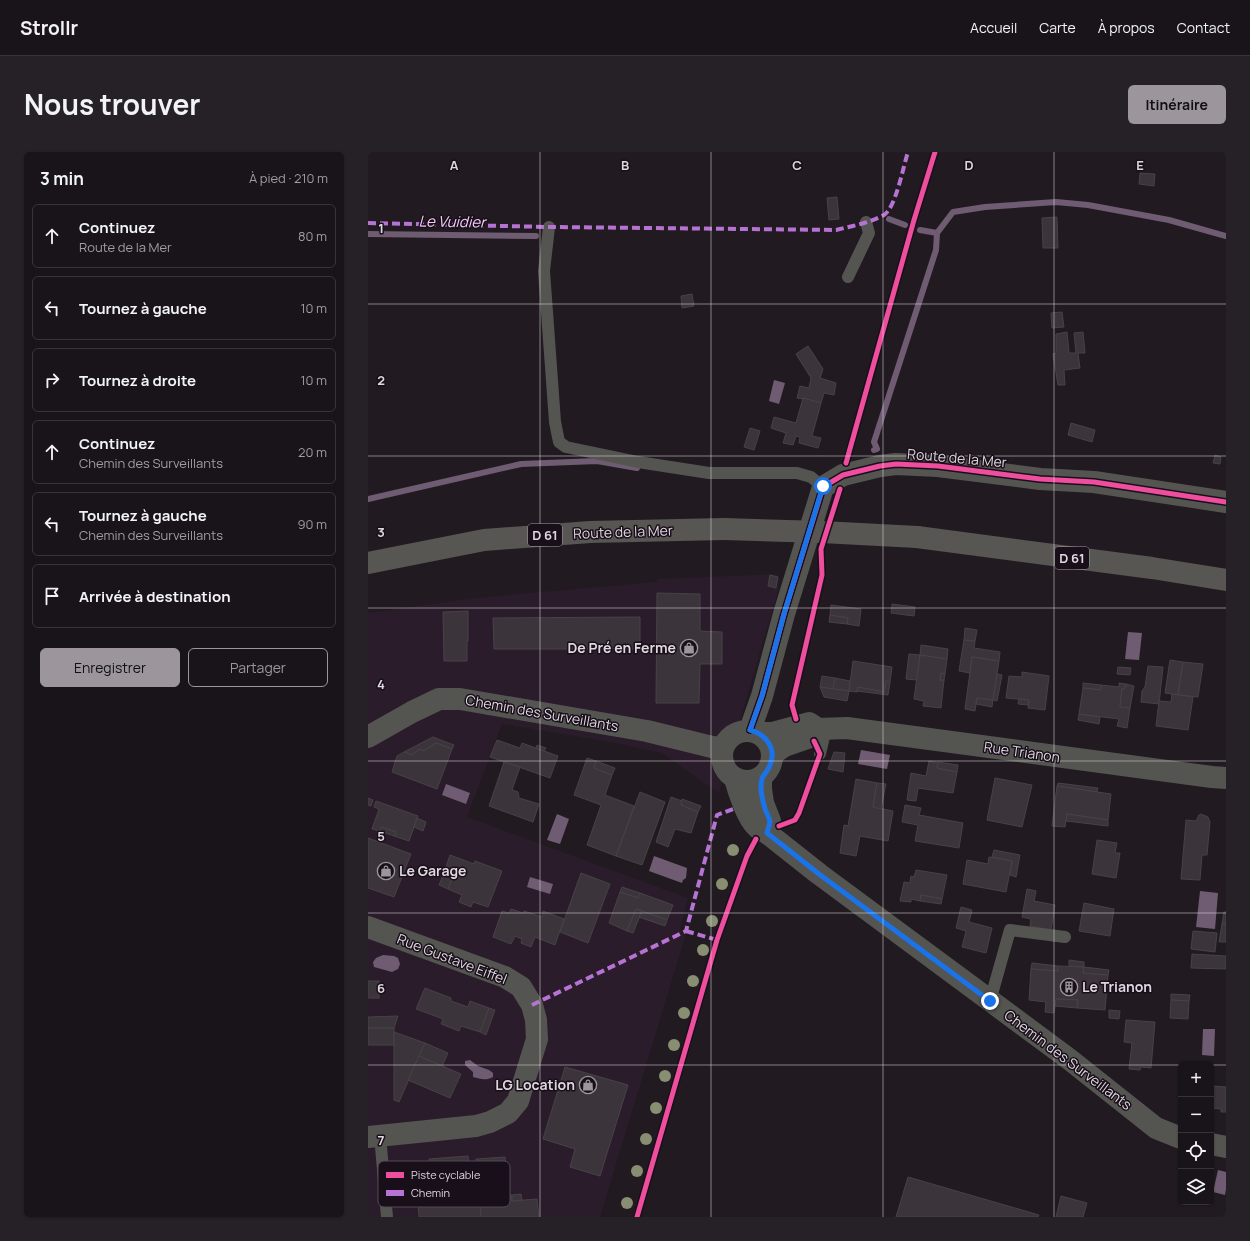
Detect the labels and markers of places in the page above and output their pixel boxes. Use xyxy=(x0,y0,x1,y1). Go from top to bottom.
place label: De Pré en Ferme xyxy=(567,638,676,657)
shop icon: De Pré en Ferme xyxy=(679,638,699,658)
shop icon: Le Garage xyxy=(376,861,396,881)
place label: Le Garage xyxy=(399,861,467,880)
building icon: Le Trianon xyxy=(1059,977,1079,997)
place label: Le Trianon xyxy=(1082,977,1152,996)
place label: LG Location xyxy=(495,1075,575,1094)
shop icon: LG Location xyxy=(578,1075,598,1095)

